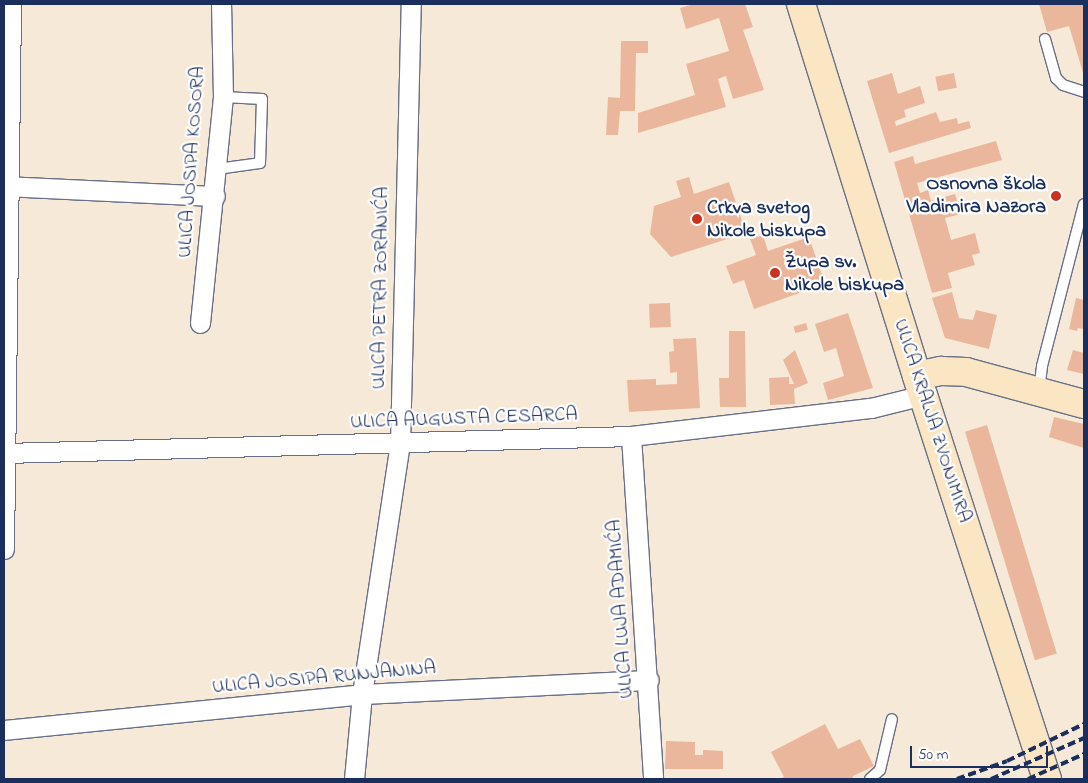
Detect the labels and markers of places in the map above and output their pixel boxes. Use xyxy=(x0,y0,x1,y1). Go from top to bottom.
place label: Osnovna škola Vladimira Nazora xyxy=(906,173,1046,220)
marker: Osnovna škola Vladimira Nazora xyxy=(1050,190,1062,202)
place label: Crkva svetog Nikole biskupa xyxy=(707,196,826,243)
marker: Crkva svetog Nikole biskupa xyxy=(691,213,703,225)
place label: Župa sv. Nikole biskupa xyxy=(785,250,904,297)
marker: Župa sv. Nikole biskupa xyxy=(769,267,781,279)

